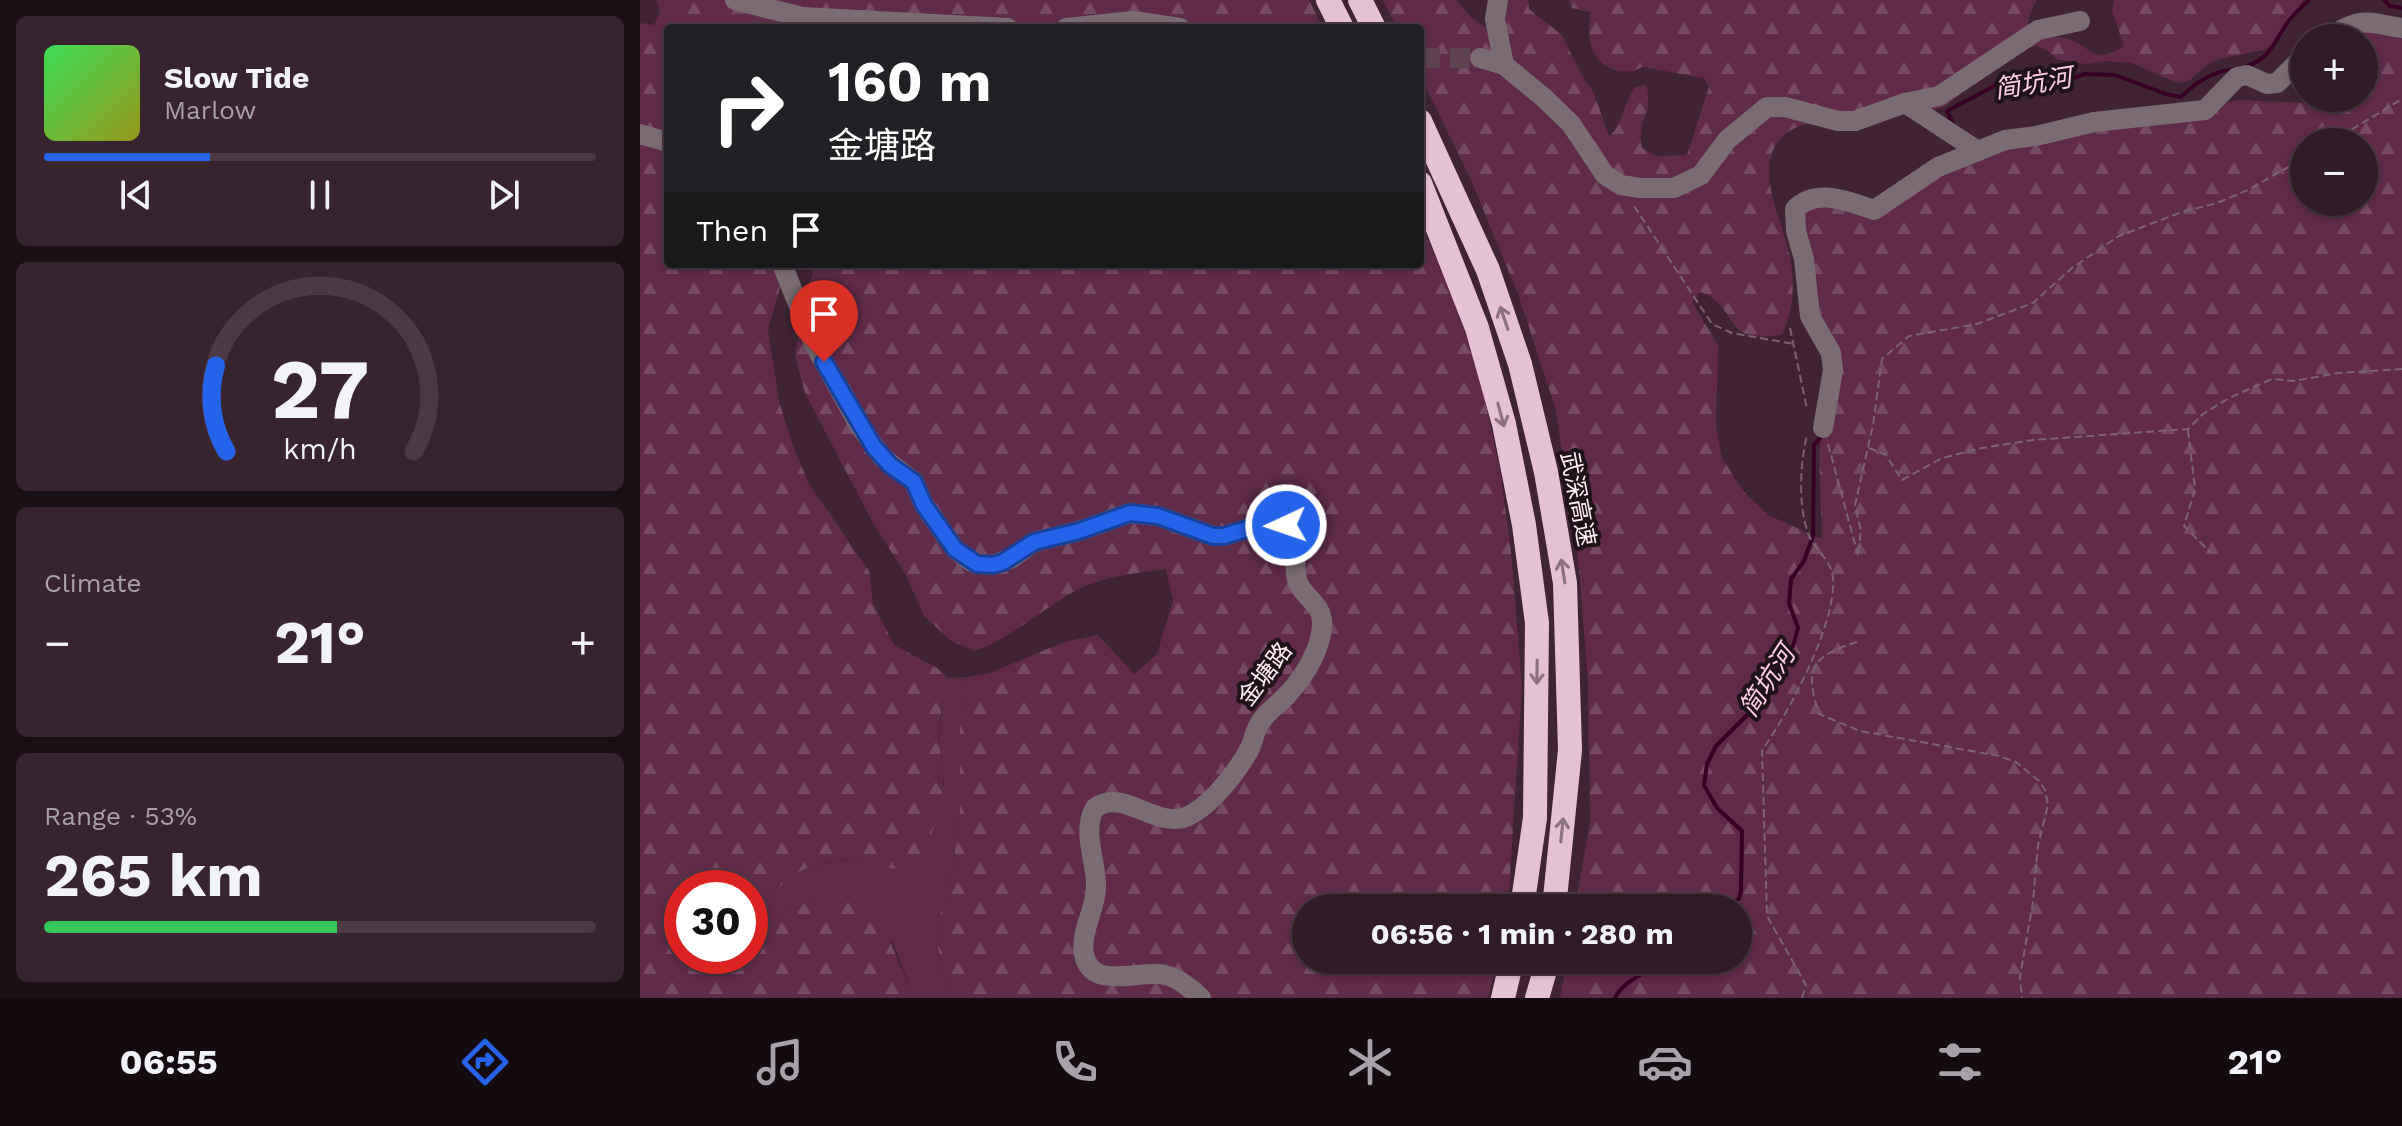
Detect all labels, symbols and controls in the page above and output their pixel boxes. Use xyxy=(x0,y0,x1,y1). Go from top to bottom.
map controls xyxy=(2290,24,2378,216)
button: + xyxy=(2290,24,2378,112)
text: 160 m xyxy=(828,49,991,115)
icon: right xyxy=(696,56,800,160)
text: Slow Tide xyxy=(164,60,309,95)
water label: 简坑河 xyxy=(1992,61,2079,104)
text: Marlow xyxy=(164,95,256,125)
text: 金塘路 xyxy=(828,125,936,167)
button: − xyxy=(2290,128,2378,216)
icon: previous xyxy=(114,173,158,217)
icon: pause xyxy=(298,173,342,217)
icon: next xyxy=(482,173,526,217)
icon: arrive xyxy=(784,208,828,252)
text: Then xyxy=(696,213,768,248)
pin xyxy=(790,280,858,362)
icon: arrive xyxy=(802,292,846,336)
one-way arrow xyxy=(1496,306,1511,331)
text: 27 xyxy=(271,341,369,438)
one-way arrow xyxy=(1495,402,1510,428)
text: km/h xyxy=(283,432,357,466)
street label: 武深高速 xyxy=(1555,449,1601,549)
position arrow xyxy=(1244,483,1328,567)
one-way arrow xyxy=(1555,559,1570,584)
text: Climate xyxy=(44,568,142,598)
text: 21° xyxy=(274,607,366,678)
text: − xyxy=(44,617,71,669)
text: + xyxy=(569,617,596,669)
water label: 简坑河 xyxy=(1733,636,1804,722)
street label: 金塘路 xyxy=(1232,637,1298,711)
one-way arrow xyxy=(1529,658,1544,685)
text: Range · 53% xyxy=(44,801,197,831)
one-way arrow xyxy=(1554,817,1569,844)
text: 265 km xyxy=(44,840,263,911)
speed limit sign: 30 xyxy=(664,870,768,974)
text: 06:56 · 1 min · 280 m xyxy=(1370,916,1674,951)
icon: directions xyxy=(457,1034,513,1090)
icon: music xyxy=(752,1034,808,1090)
icon: phone xyxy=(1047,1034,1103,1090)
icon: climate xyxy=(1342,1034,1398,1090)
icon: car xyxy=(1637,1034,1693,1090)
icon: filters xyxy=(1932,1034,1988,1090)
text: 06:55 xyxy=(120,1041,218,1083)
text: 21° xyxy=(2228,1041,2282,1083)

